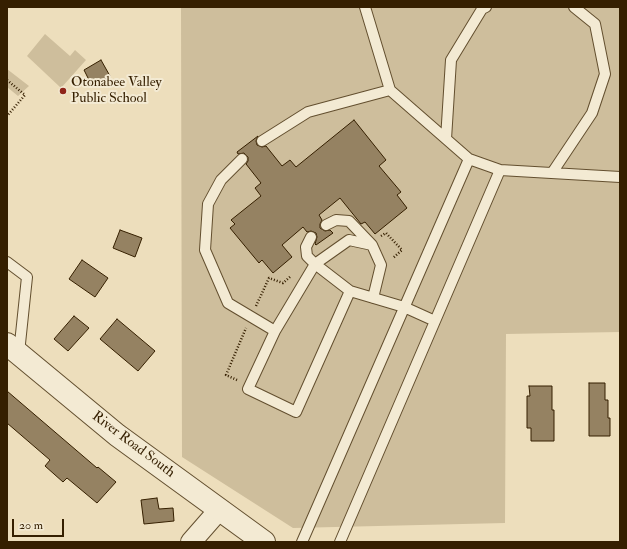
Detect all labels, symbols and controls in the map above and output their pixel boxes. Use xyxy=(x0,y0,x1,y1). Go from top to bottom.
place label: Otonabee Valley Public School xyxy=(71,75,162,108)
marker: Otonabee Valley Public School xyxy=(58,86,68,96)
street label: River Road South xyxy=(88,408,178,482)
scale bar xyxy=(14,511,66,537)
text: 20 m xyxy=(19,518,43,533)

